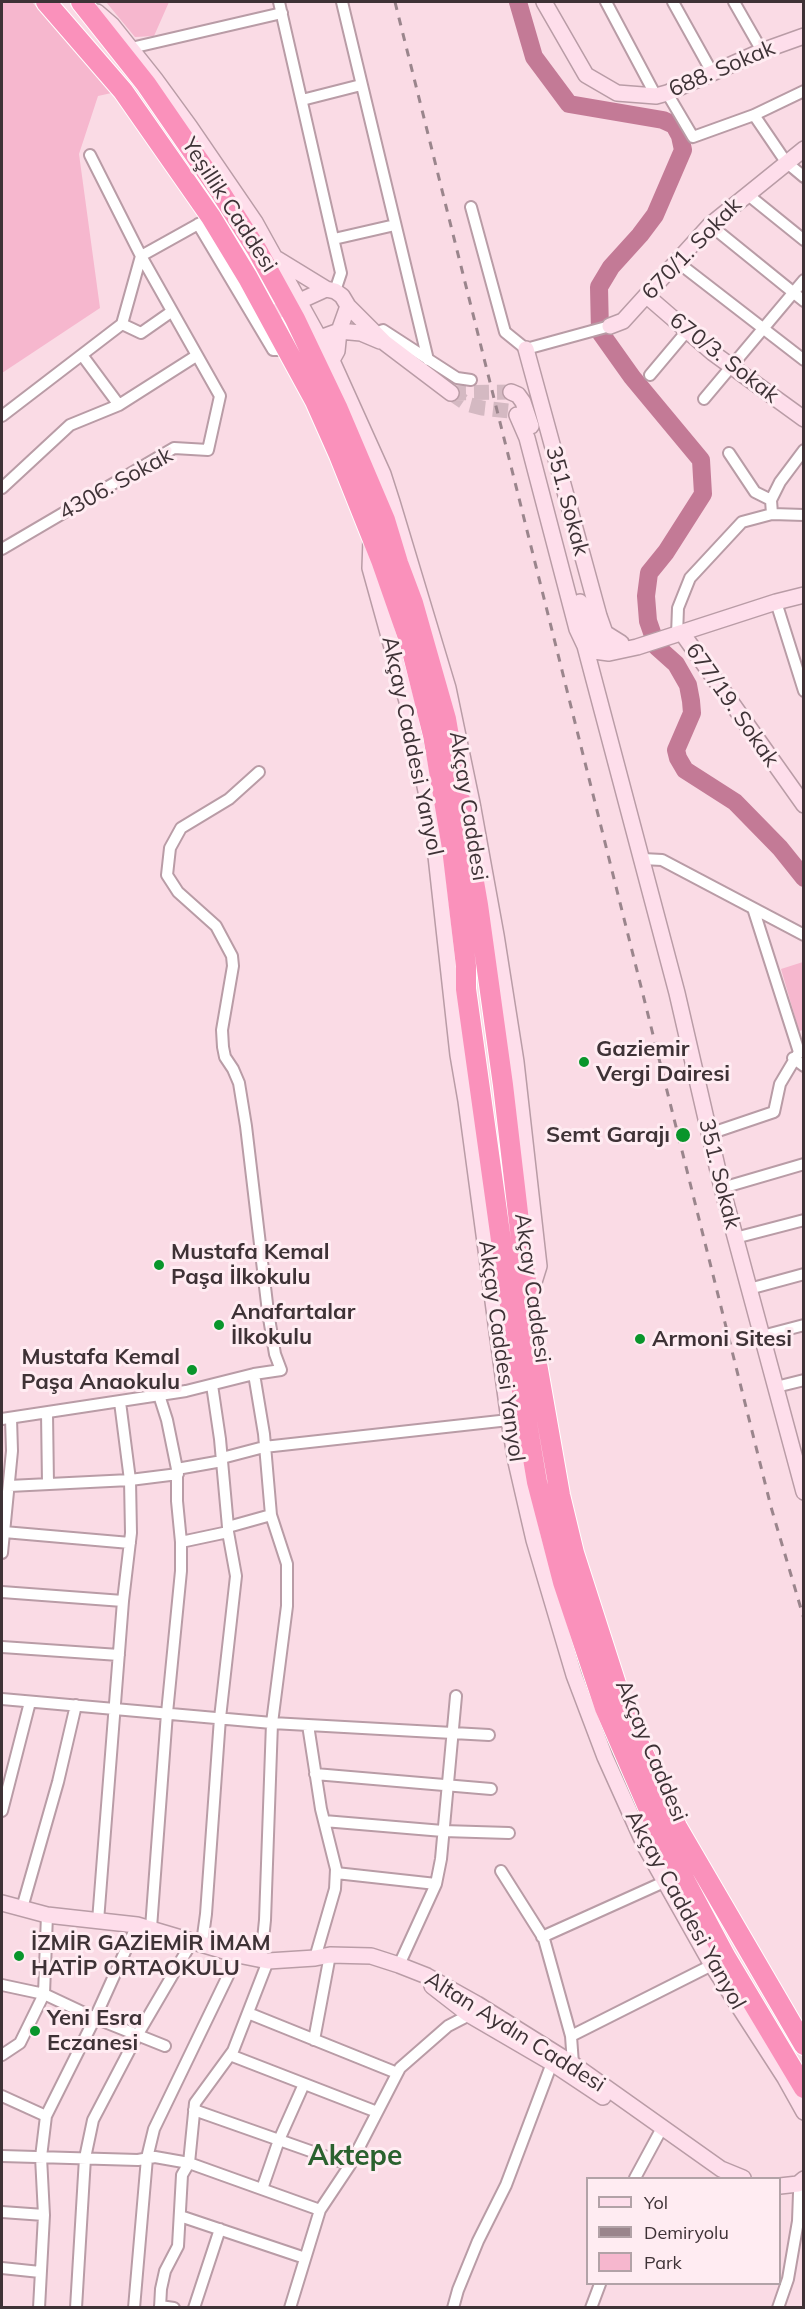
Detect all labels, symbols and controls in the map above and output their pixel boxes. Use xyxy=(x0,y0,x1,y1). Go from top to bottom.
street label: 688. Sokak xyxy=(665,35,779,103)
street label: Yeşillik Caddesi xyxy=(176,133,282,277)
street label: 670/1. Sokak xyxy=(637,192,747,306)
street label: 670/3. Sokak xyxy=(664,307,784,409)
street label: 4306. Sokak xyxy=(55,442,177,526)
street label: 351. Sokak xyxy=(540,443,594,559)
street label: Akçay Caddesi Yanyol xyxy=(376,634,448,858)
street label: 677/19. Sokak xyxy=(680,638,784,772)
street label: Akçay Caddesi xyxy=(443,729,493,883)
place label: Gaziemir Vergi Dairesi xyxy=(596,1036,730,1088)
marker: Gaziemir Vergi Dairesi xyxy=(577,1055,591,1069)
street label: 351. Sokak xyxy=(693,1116,745,1232)
place label: Semt Garajı xyxy=(546,1122,670,1148)
marker: Semt Garajı xyxy=(674,1126,692,1144)
street label: Akçay Caddesi xyxy=(508,1211,556,1365)
street label: Akçay Caddesi Yanyol xyxy=(472,1238,530,1464)
place label: Mustafa Kemal Paşa İlkokulu xyxy=(171,1239,329,1290)
marker: Mustafa Kemal Paşa İlkokulu xyxy=(152,1258,166,1272)
place label: Anafartalar İlkokulu xyxy=(231,1299,355,1350)
marker: Anafartalar İlkokulu xyxy=(212,1318,226,1332)
place label: Armoni Sitesi xyxy=(652,1326,792,1352)
marker: Armoni Sitesi xyxy=(633,1332,647,1346)
place label: Mustafa Kemal Paşa Anaokulu xyxy=(21,1344,180,1396)
marker: Mustafa Kemal Paşa Anaokulu xyxy=(185,1363,199,1377)
street label: Akçay Caddesi xyxy=(609,1676,693,1826)
street label: Akçay Caddesi Yanyol xyxy=(619,1806,751,2014)
place label: İZMİR GAZİEMİR İMAM HATİP ORTAOKULU xyxy=(31,1930,271,1982)
marker: İZMİR GAZİEMİR İMAM HATİP ORTAOKULU xyxy=(12,1949,26,1963)
street label: Altan Aydın Caddesi xyxy=(420,1966,610,2098)
place label: Yeni Esra Eczanesi xyxy=(47,2005,142,2056)
marker: Yeni Esra Eczanesi xyxy=(28,2024,42,2038)
district label: Aktepe xyxy=(308,2140,402,2174)
legend xyxy=(586,2177,781,2285)
text: Yol xyxy=(644,2191,668,2214)
text: Demiryolu xyxy=(644,2221,729,2244)
text: Park xyxy=(644,2251,682,2274)

